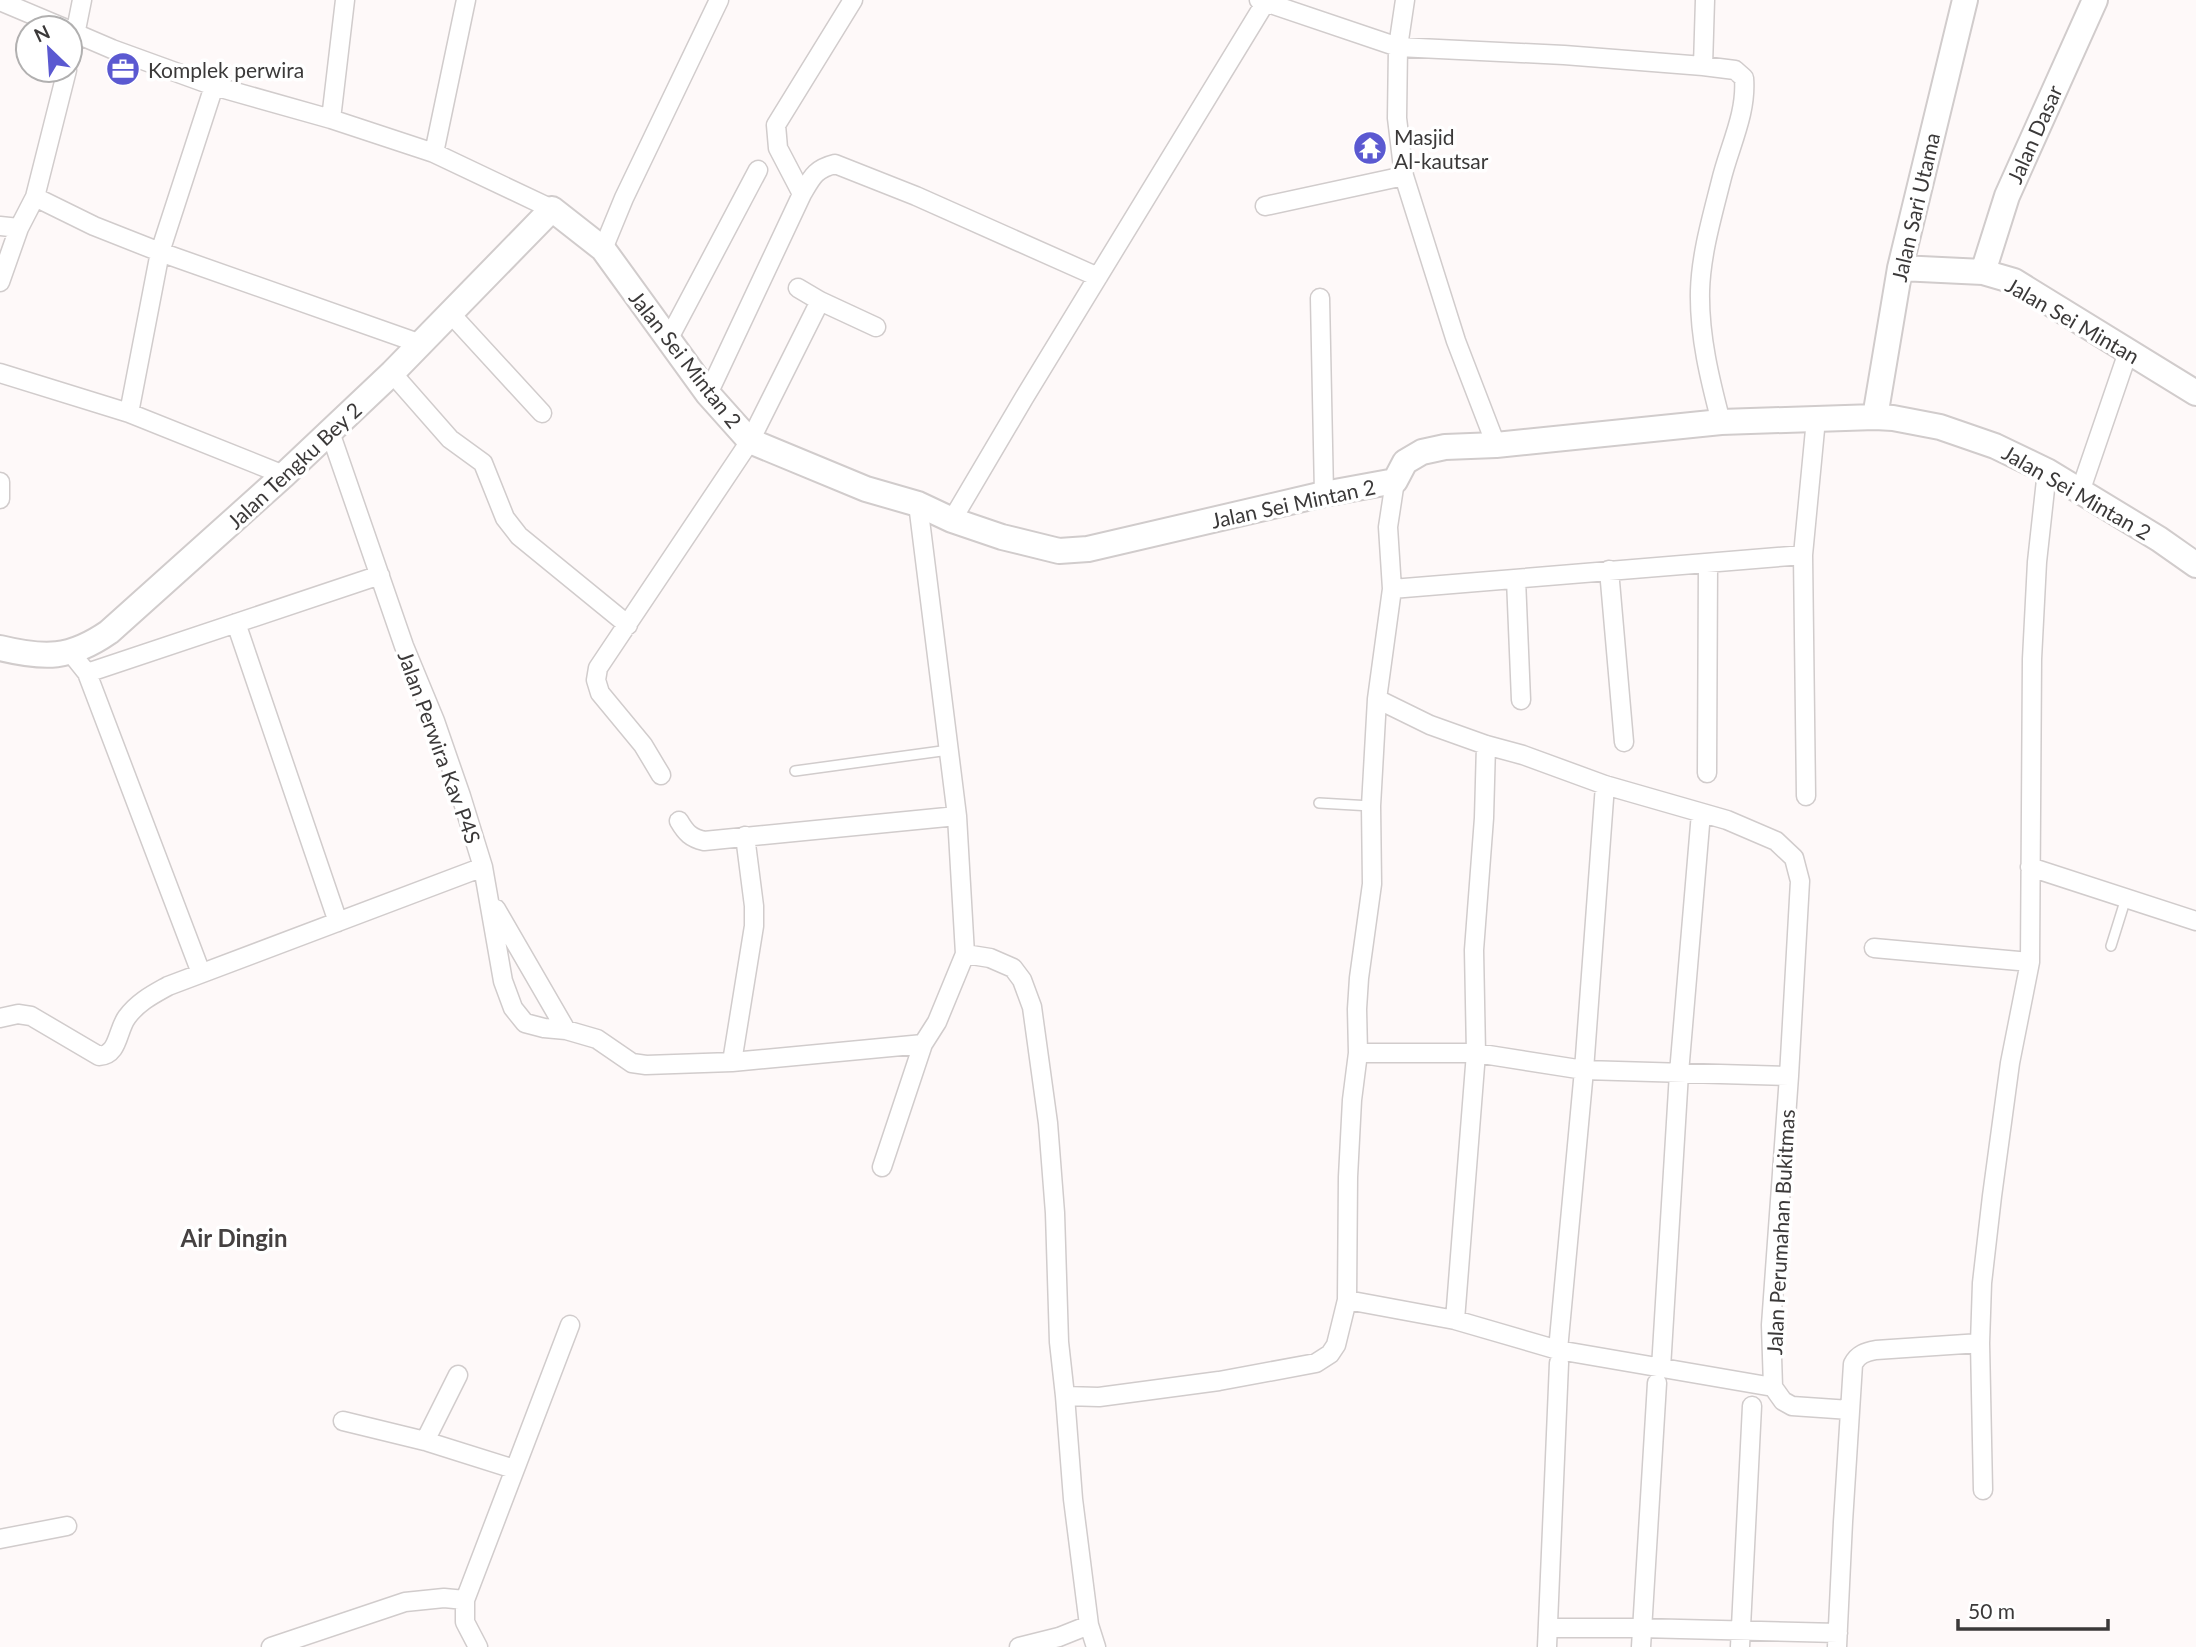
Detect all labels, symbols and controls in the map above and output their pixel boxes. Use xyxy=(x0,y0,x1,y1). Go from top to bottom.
north arrow xyxy=(14,14,84,84)
text: N xyxy=(30,20,53,47)
office icon: Komplek perwira xyxy=(104,50,142,88)
place label: Komplek perwira xyxy=(148,57,304,82)
street label: Jalan Dasar xyxy=(2001,81,2067,187)
place label: Masjid Al-kautsar xyxy=(1394,124,1489,173)
temple icon: Masjid Al-kautsar xyxy=(1351,129,1389,167)
street label: Jalan Sari Utama xyxy=(1886,130,1944,284)
street label: Jalan Sei Mintan xyxy=(2002,272,2144,368)
street label: Jalan Sei Mintan 2 xyxy=(625,285,747,433)
street label: Jalan Tengku Bey 2 xyxy=(222,396,366,534)
street label: Jalan Sei Mintan 2 xyxy=(1998,439,2156,545)
street label: Jalan Sei Mintan 2 xyxy=(1209,473,1377,533)
street label: Jalan Perwira Kav P4S xyxy=(394,647,486,847)
street label: Jalan Perumahan Bukitmas xyxy=(1761,1109,1799,1355)
district label: Air Dingin xyxy=(179,1223,288,1252)
scale bar xyxy=(1958,1588,2108,1632)
text: 50 m xyxy=(1968,1598,2015,1623)

